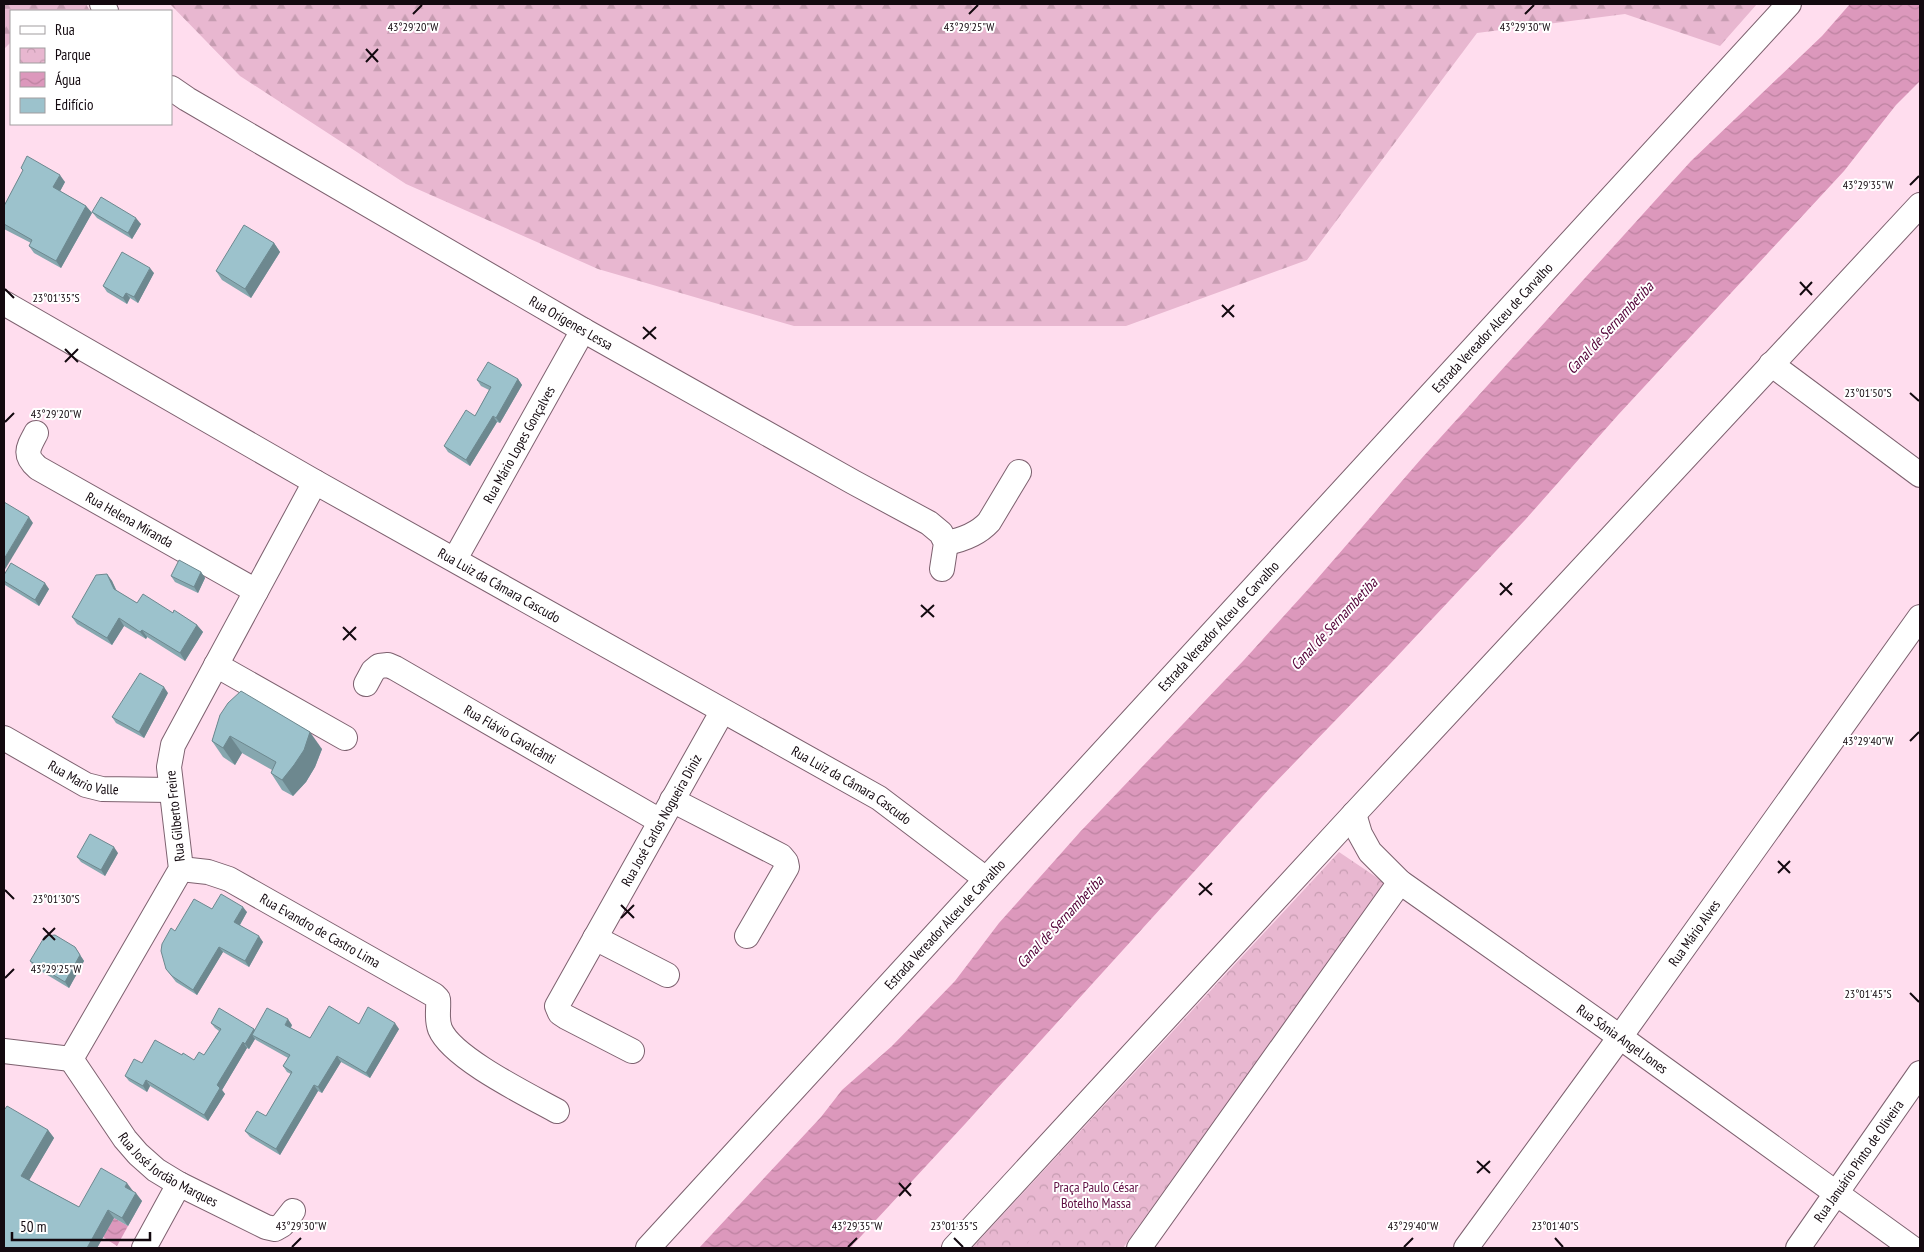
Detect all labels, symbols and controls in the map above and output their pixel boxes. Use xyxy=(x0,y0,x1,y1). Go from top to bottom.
legend xyxy=(10,10,172,125)
text: 43°29'20"W xyxy=(388,19,438,34)
text: 43°29'25"W xyxy=(944,19,994,34)
text: 43°29'30"W xyxy=(1500,19,1550,34)
text: Rua xyxy=(55,20,75,39)
text: Parque xyxy=(55,45,91,64)
text: Água xyxy=(55,70,81,89)
text: Edifício xyxy=(55,95,93,114)
text: 43°29'35"W xyxy=(1843,177,1893,192)
street label: Estrada Vereador Alceu de Carvalho xyxy=(1428,259,1556,396)
water label: Canal de Sernambetiba xyxy=(1562,277,1658,378)
text: 23°01'35"S xyxy=(32,290,80,305)
street label: Rua Orígenes Lessa xyxy=(526,292,616,354)
street label: Rua Mário Lopes Gonçalves xyxy=(479,383,559,506)
text: 23°01'50"S xyxy=(1844,385,1892,400)
text: 43°29'20"W xyxy=(31,406,81,421)
street label: Rua Helena Miranda xyxy=(83,488,177,551)
street label: Rua Luiz da Câmara Cascudo xyxy=(435,544,564,627)
street label: Estrada Vereador Alceu de Carvalho xyxy=(1154,557,1283,695)
water label: Canal de Sernambetiba xyxy=(1286,573,1382,674)
street label: Rua Flávio Cavalcânti xyxy=(461,701,559,768)
text: 43°29'40"W xyxy=(1843,733,1893,748)
street label: Rua Luiz da Câmara Cascudo xyxy=(788,742,915,828)
street label: Rua José Carlos Nogueira Diniz xyxy=(617,751,705,890)
street label: Rua Mario Valle xyxy=(45,756,119,798)
street label: Rua Gilberto Freire xyxy=(161,769,189,862)
street label: Estrada Vereador Alceu de Carvalho xyxy=(881,856,1009,993)
water label: Canal de Sernambetiba xyxy=(1012,871,1108,972)
street label: Rua Evandro de Castro Lima xyxy=(257,889,383,972)
text: 23°01'30"S xyxy=(32,891,80,906)
street label: Rua Mário Alves xyxy=(1664,896,1724,970)
text: 43°29'25"W xyxy=(31,961,81,976)
text: 23°01'45"S xyxy=(1844,986,1892,1001)
street label: Rua Sônia Angel Jones xyxy=(1573,1000,1672,1078)
street label: Rua Januário Pinto de Oliveira xyxy=(1810,1096,1907,1226)
street label: Rua José Jordão Marques xyxy=(114,1129,221,1211)
park label: Praça Paulo César Botelho Massa xyxy=(1054,1178,1139,1212)
scale bar xyxy=(12,1210,150,1242)
text: 50 m xyxy=(20,1217,46,1236)
text: 43°29'30"W xyxy=(276,1218,326,1233)
text: 43°29'35"W xyxy=(832,1218,882,1233)
text: 23°01'35"S xyxy=(930,1218,978,1233)
text: 43°29'40"W xyxy=(1388,1218,1438,1233)
text: 23°01'40"S xyxy=(1531,1218,1579,1233)

